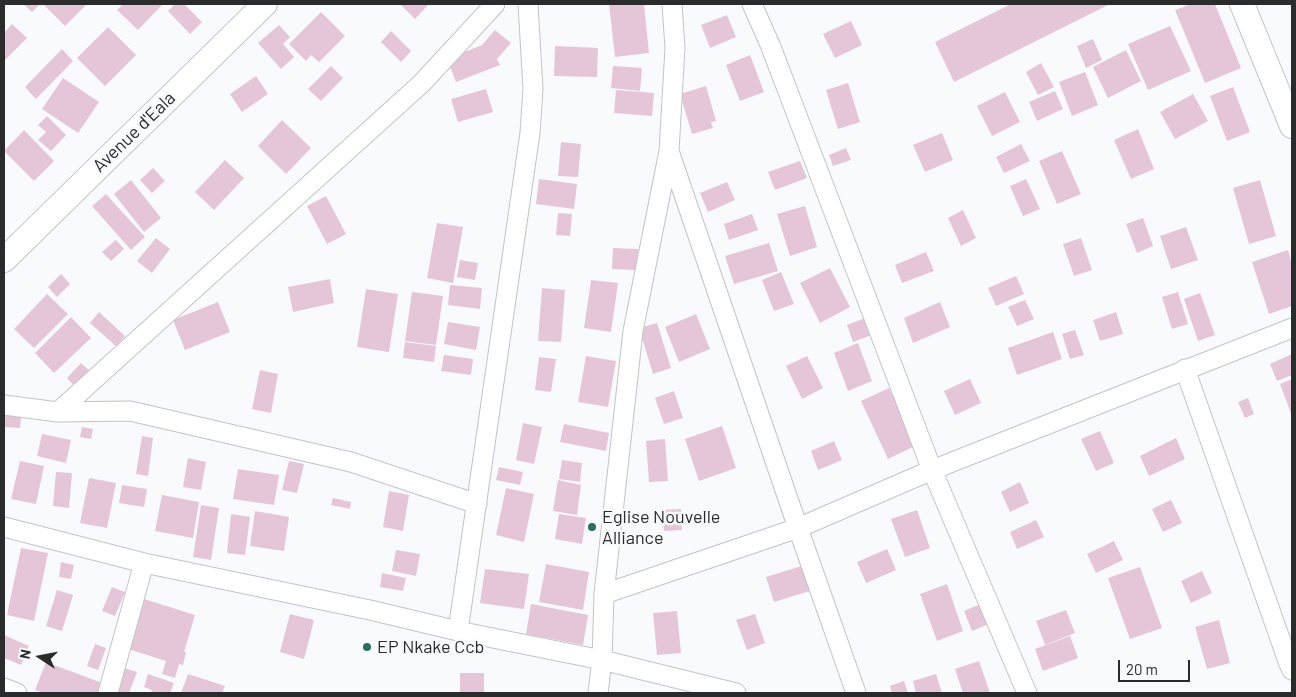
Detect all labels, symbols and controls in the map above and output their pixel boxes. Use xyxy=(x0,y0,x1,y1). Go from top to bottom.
street label: Avenue d'Eala xyxy=(88,87,180,177)
place label: Eglise Nouvelle Alliance xyxy=(602,506,720,548)
marker: Eglise Nouvelle Alliance xyxy=(586,521,598,533)
north arrow xyxy=(15,632,65,682)
place label: EP Nkake Ccb xyxy=(377,636,484,658)
marker: EP Nkake Ccb xyxy=(361,641,373,653)
text: N xyxy=(16,648,34,660)
scale bar xyxy=(1121,650,1194,682)
text: 20 m xyxy=(1126,660,1158,678)

